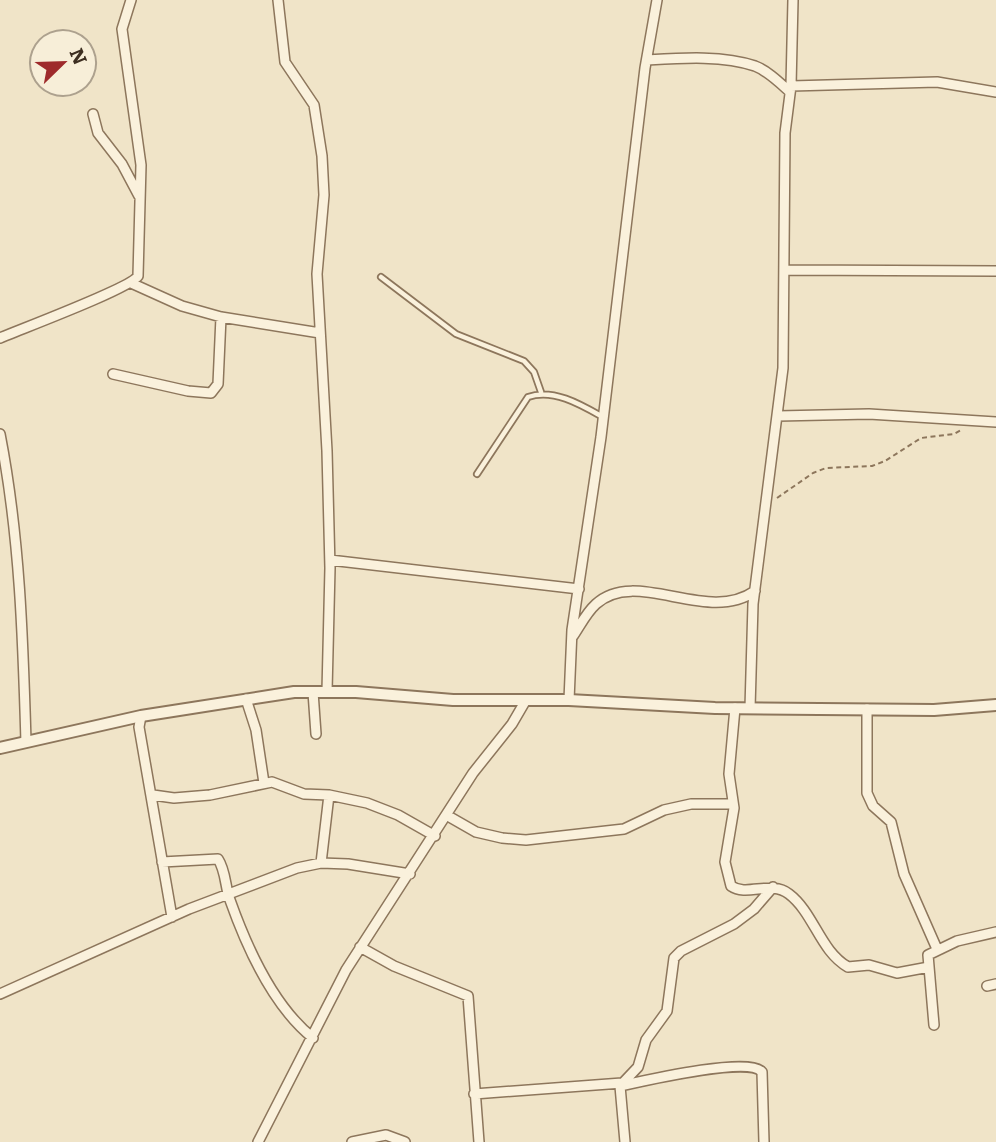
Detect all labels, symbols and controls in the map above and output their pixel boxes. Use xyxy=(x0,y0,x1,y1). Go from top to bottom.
north arrow xyxy=(28,28,98,98)
text: N xyxy=(64,43,96,69)

